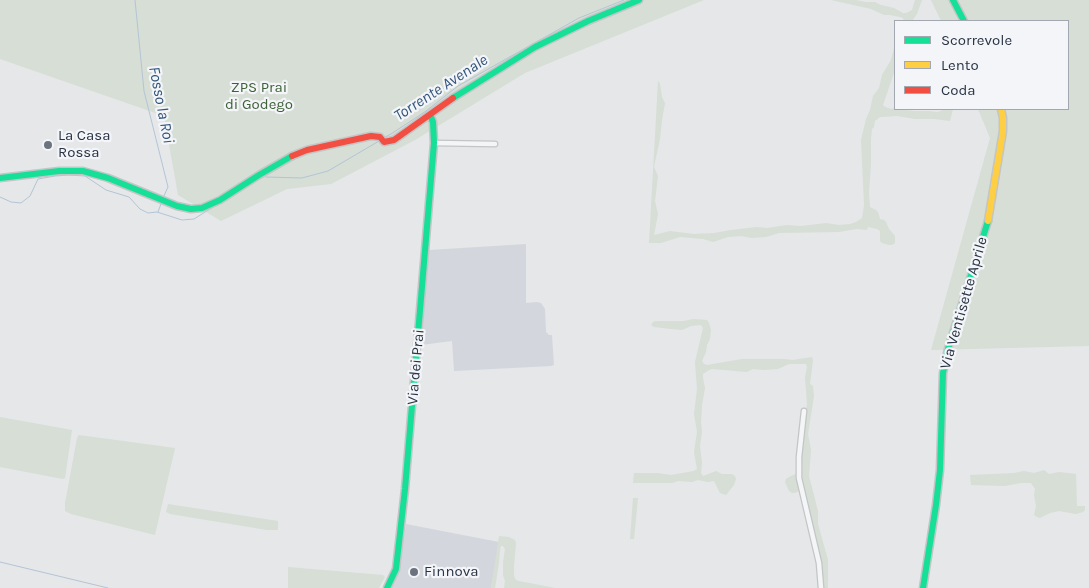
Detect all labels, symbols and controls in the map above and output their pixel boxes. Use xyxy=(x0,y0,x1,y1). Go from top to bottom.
legend xyxy=(894,20,1069,110)
text: Scorrevole xyxy=(941,31,1012,49)
water label: Torrente Avenale xyxy=(390,51,492,125)
text: Lento xyxy=(941,56,979,74)
water label: Fosso la Roi xyxy=(144,65,178,145)
park label: ZPS Prai di Godego xyxy=(225,79,293,114)
text: Coda xyxy=(941,81,976,99)
place label: La Casa Rossa xyxy=(58,127,110,162)
marker: La Casa Rossa xyxy=(42,139,54,151)
street label: Via Ventisette Aprile xyxy=(936,235,992,371)
street label: Via dei Prai xyxy=(404,328,428,406)
place label: Finnova xyxy=(424,563,478,581)
marker: Finnova xyxy=(408,566,420,578)

